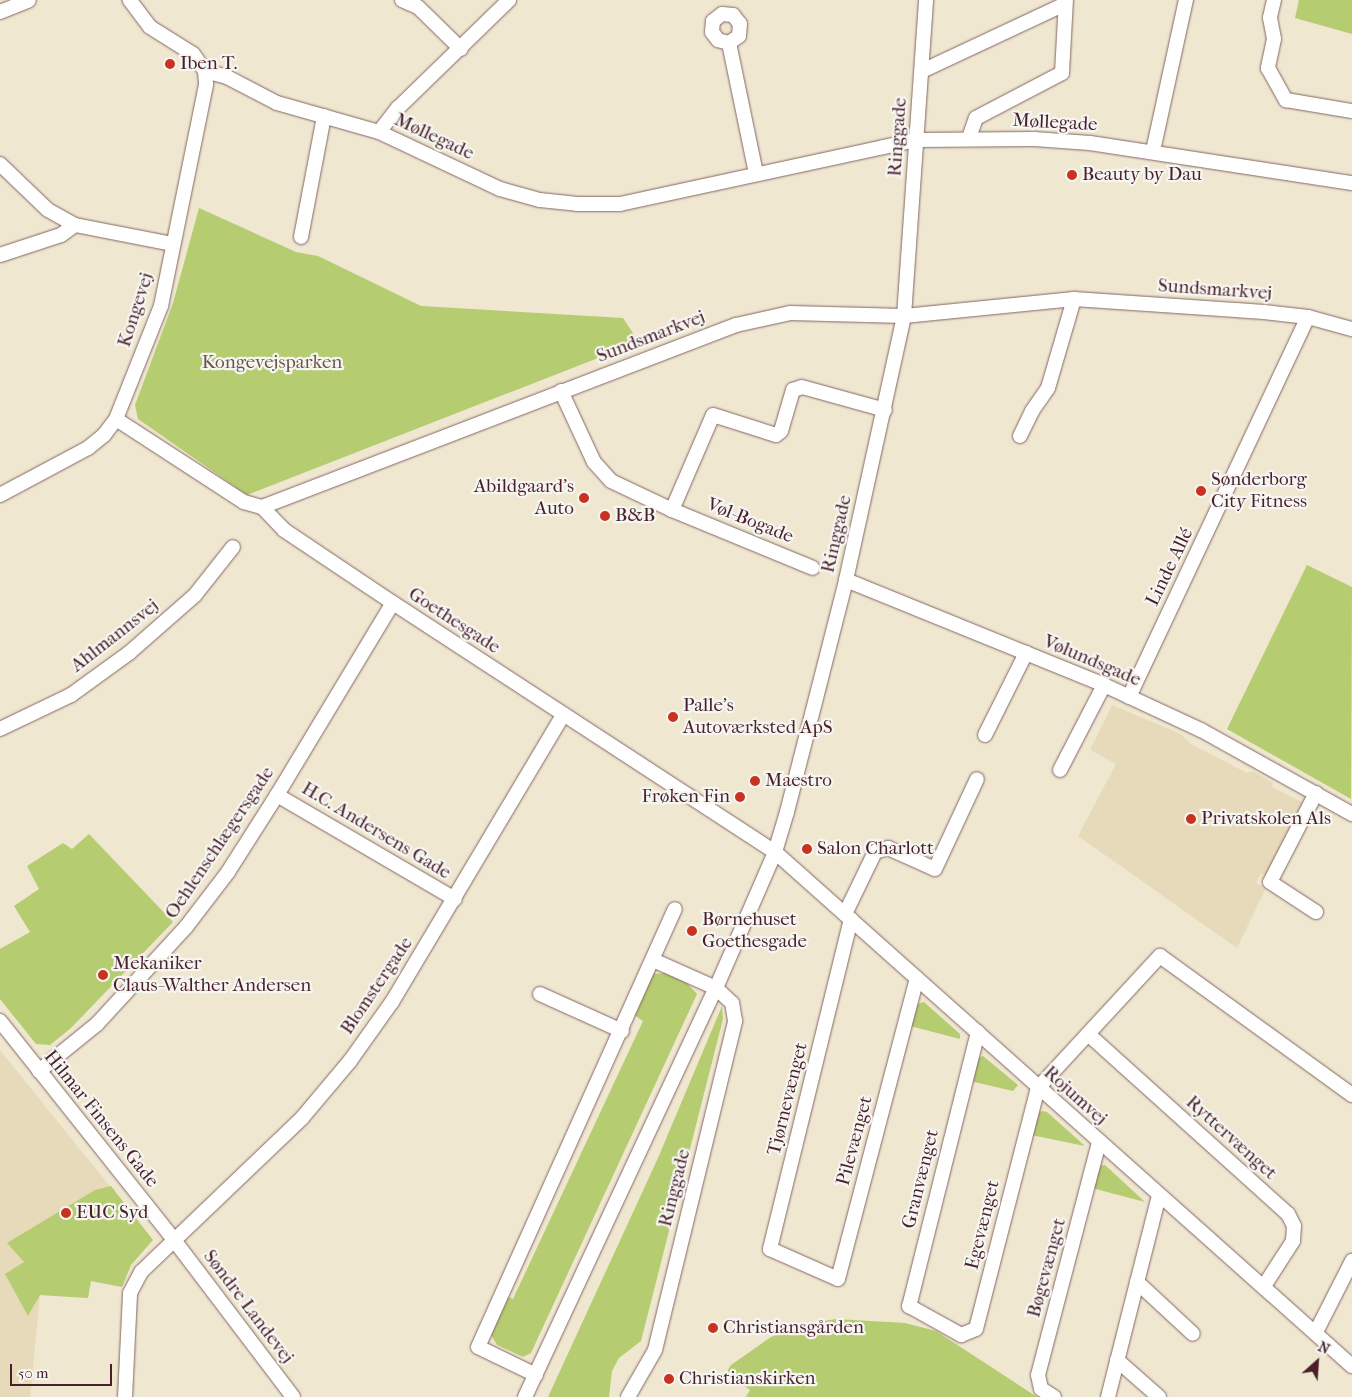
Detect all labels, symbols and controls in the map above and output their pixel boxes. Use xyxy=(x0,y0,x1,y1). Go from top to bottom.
place label: Iben T. xyxy=(180,53,238,75)
marker: Iben T. xyxy=(164,58,176,70)
street label: Ringgade xyxy=(884,97,912,177)
street label: Møllegade xyxy=(391,109,477,165)
street label: Møllegade xyxy=(1012,109,1098,137)
place label: Beauty by Dau xyxy=(1082,164,1202,186)
marker: Beauty by Dau xyxy=(1066,169,1078,181)
street label: Kongevej xyxy=(113,270,159,350)
street label: Sundsmarkvej xyxy=(1157,275,1273,305)
street label: Sundsmarkvej xyxy=(593,306,709,368)
park label: Kongevejsparken xyxy=(202,352,342,374)
place label: Sønderborg City Fitness xyxy=(1211,469,1307,513)
place label: Abildgaard's Auto xyxy=(474,476,574,520)
marker: Sønderborg City Fitness xyxy=(1195,485,1207,497)
marker: Abildgaard's Auto xyxy=(578,492,590,504)
street label: Vøl-Bogade xyxy=(703,493,797,549)
street label: Ringgade xyxy=(817,493,857,575)
place label: B&B xyxy=(615,505,655,527)
marker: B&B xyxy=(599,510,611,522)
street label: Linde Allé xyxy=(1141,524,1199,610)
street label: Goethesgade xyxy=(404,583,504,659)
street label: Ahlmannsvej xyxy=(66,595,164,677)
street label: Vølundsgade xyxy=(1040,630,1144,692)
place label: Palle's Autoværksted ApS xyxy=(683,695,833,739)
marker: Palle's Autoværksted ApS xyxy=(667,711,679,723)
street label: Oehlenschlægersgade xyxy=(161,763,279,923)
place label: Maestro xyxy=(765,770,832,792)
marker: Maestro xyxy=(749,775,761,787)
street label: H.C. Andersens Gade xyxy=(297,777,455,885)
place label: Frøken Fin xyxy=(642,786,730,808)
marker: Frøken Fin xyxy=(734,791,746,803)
place label: Privatskolen Als xyxy=(1201,808,1331,830)
marker: Privatskolen Als xyxy=(1185,813,1197,825)
place label: Salon Charlott xyxy=(817,838,934,860)
marker: Salon Charlott xyxy=(801,843,813,855)
place label: Børnehuset Goethesgade xyxy=(702,909,807,953)
marker: Børnehuset Goethesgade xyxy=(686,925,698,937)
street label: Blomstergade xyxy=(336,933,418,1039)
place label: Mekaniker Claus-Walther Andersen xyxy=(113,953,311,997)
marker: Mekaniker Claus-Walther Andersen xyxy=(97,969,109,981)
street label: Tjørnevænget xyxy=(763,1040,813,1158)
street label: Hilmar Finsens Gade xyxy=(39,1046,163,1192)
street label: Rojumvej xyxy=(1039,1062,1111,1130)
street label: Ryttervænget xyxy=(1181,1091,1281,1185)
street label: Pilevænget xyxy=(832,1094,878,1188)
street label: Granvænget xyxy=(898,1127,944,1231)
street label: Ringgade xyxy=(654,1147,696,1229)
street label: Egevænget xyxy=(961,1178,1005,1272)
place label: EUC Syd xyxy=(76,1202,148,1224)
marker: EUC Syd xyxy=(60,1207,72,1219)
street label: Bøgevænget xyxy=(1023,1216,1071,1320)
street label: Søndre Landevej xyxy=(198,1246,298,1368)
place label: Christiansgården xyxy=(723,1317,864,1339)
marker: Christiansgården xyxy=(707,1322,719,1334)
north arrow xyxy=(1292,1337,1342,1387)
text: N xyxy=(1315,1338,1332,1358)
scale bar xyxy=(12,1354,115,1386)
text: 50 m xyxy=(18,1364,48,1382)
place label: Christianskirken xyxy=(679,1368,816,1390)
marker: Christianskirken xyxy=(663,1373,675,1385)

